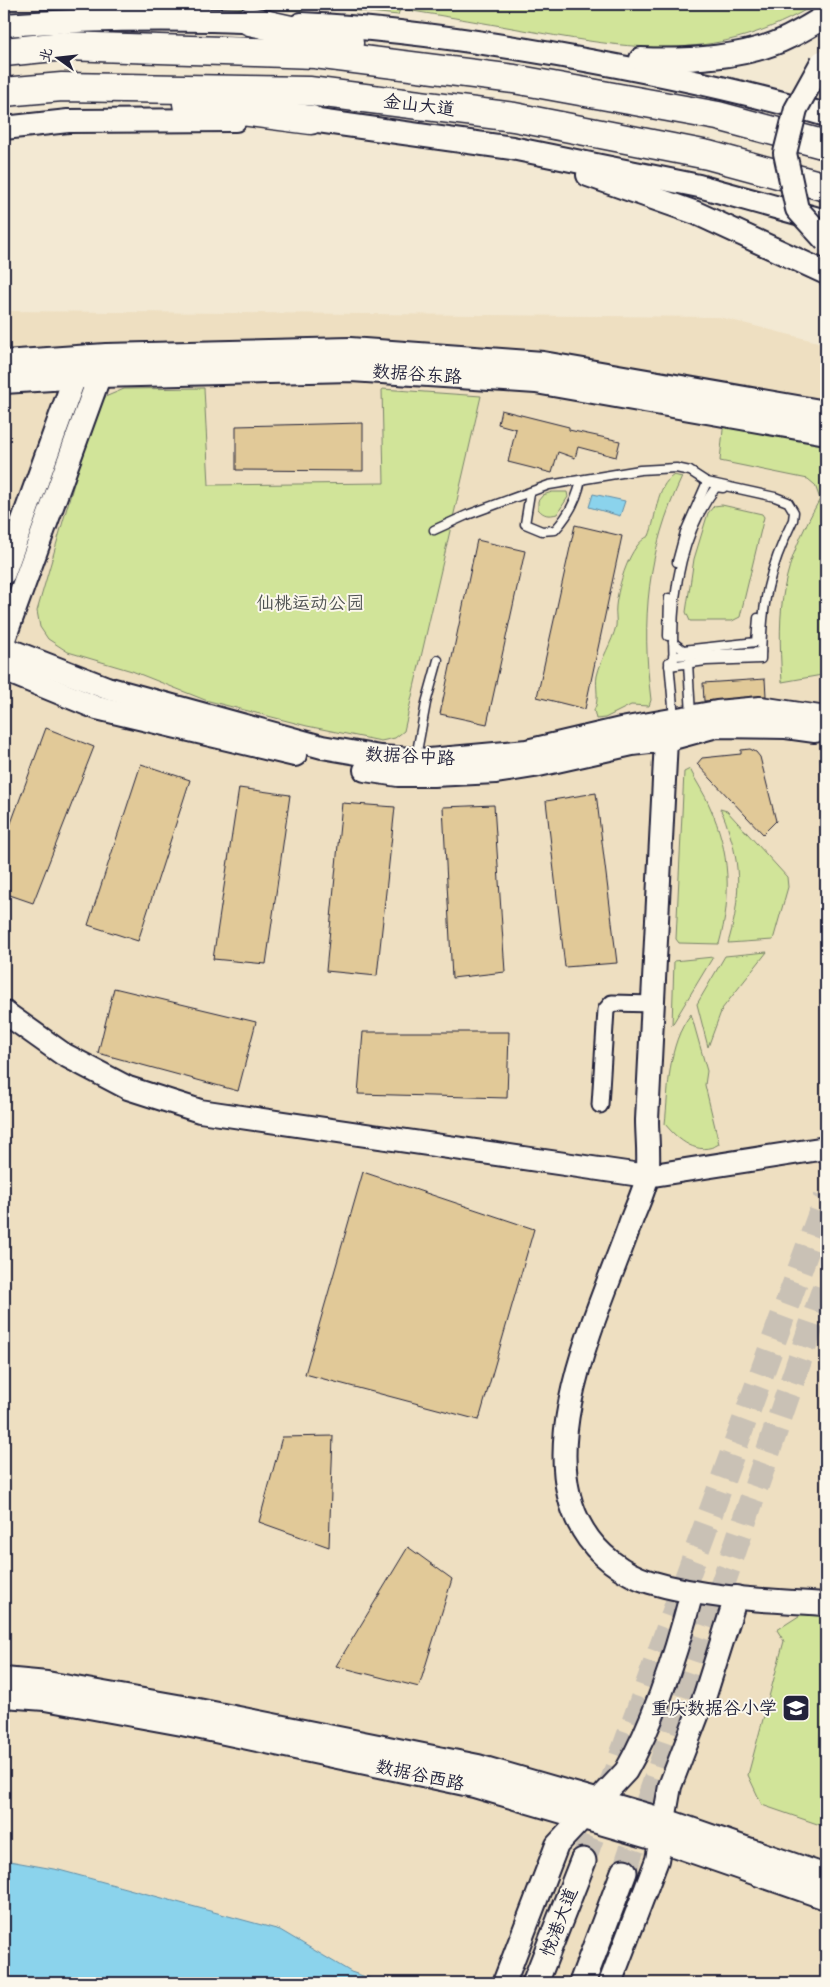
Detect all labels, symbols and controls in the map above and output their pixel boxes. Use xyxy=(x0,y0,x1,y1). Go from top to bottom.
north arrow xyxy=(32,32,82,82)
text: 北 xyxy=(36,46,56,64)
street label: 金山大道 xyxy=(382,90,456,120)
street label: 数据谷东路 xyxy=(371,360,463,388)
park label: 仙桃运动公园 xyxy=(256,592,364,614)
street label: 数据谷中路 xyxy=(364,743,456,769)
school or university icon: 重庆数据谷小学 xyxy=(781,1693,811,1723)
place label: 重庆数据谷小学 xyxy=(651,1697,777,1719)
street label: 数据谷西路 xyxy=(374,1755,466,1795)
street label: 悦港大道 xyxy=(536,1884,582,1960)

